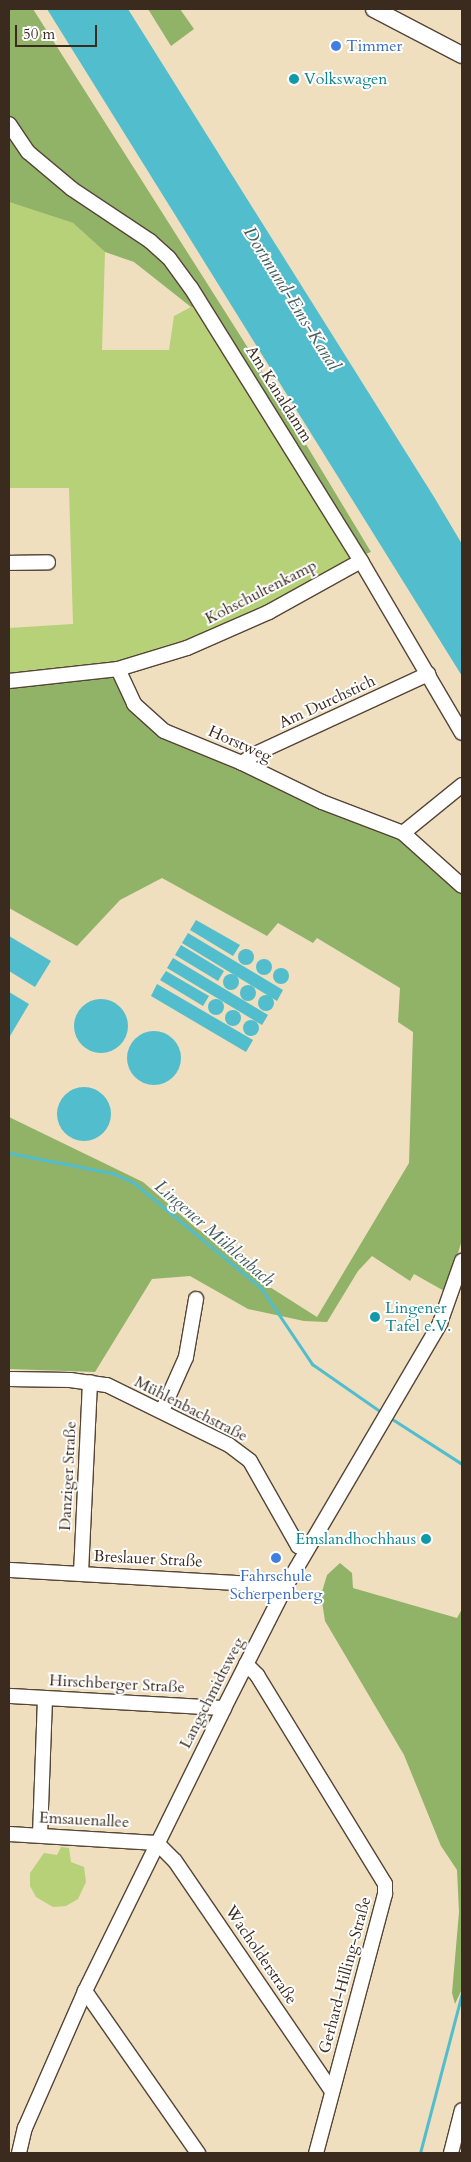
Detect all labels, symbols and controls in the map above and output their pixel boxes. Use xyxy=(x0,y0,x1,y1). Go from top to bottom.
scale bar xyxy=(18,15,100,47)
text: 50 m xyxy=(23,24,55,44)
place label: Timmer xyxy=(346,36,402,56)
marker: Timmer xyxy=(330,40,342,52)
place label: Volkswagen xyxy=(304,69,387,89)
marker: Volkswagen xyxy=(288,73,300,85)
water label: Dortmund-Ems-Kanal xyxy=(238,223,344,375)
street label: Am Kanaldamm xyxy=(242,342,316,446)
street label: Kohschultenkamp xyxy=(202,556,320,628)
street label: Am Durchstich xyxy=(276,671,378,733)
street label: Horstweg xyxy=(205,722,275,766)
water label: Lingener Mühlenbach xyxy=(150,1176,278,1292)
place label: Lingener Tafel e.V. xyxy=(385,1298,451,1336)
marker: Lingener Tafel e.V. xyxy=(369,1311,381,1323)
street label: Mühlenbachstraße xyxy=(131,1372,251,1446)
street label: Danziger Straße xyxy=(56,1421,80,1531)
place label: Emslandhochhaus xyxy=(295,1529,416,1549)
marker: Emslandhochhaus xyxy=(420,1533,432,1545)
street label: Breslauer Straße xyxy=(93,1547,203,1571)
marker: Fahrschule Scherpenberg xyxy=(270,1552,282,1564)
place label: Fahrschule Scherpenberg xyxy=(230,1566,322,1604)
street label: Langschmidtsweg xyxy=(176,1634,248,1752)
street label: Hirschberger Straße xyxy=(49,1671,185,1697)
street label: Emsauenallee xyxy=(38,1808,130,1832)
street label: Gerhard-Hilling-Straße xyxy=(315,1895,375,2055)
street label: Wacholderstraße xyxy=(221,1902,301,2008)

